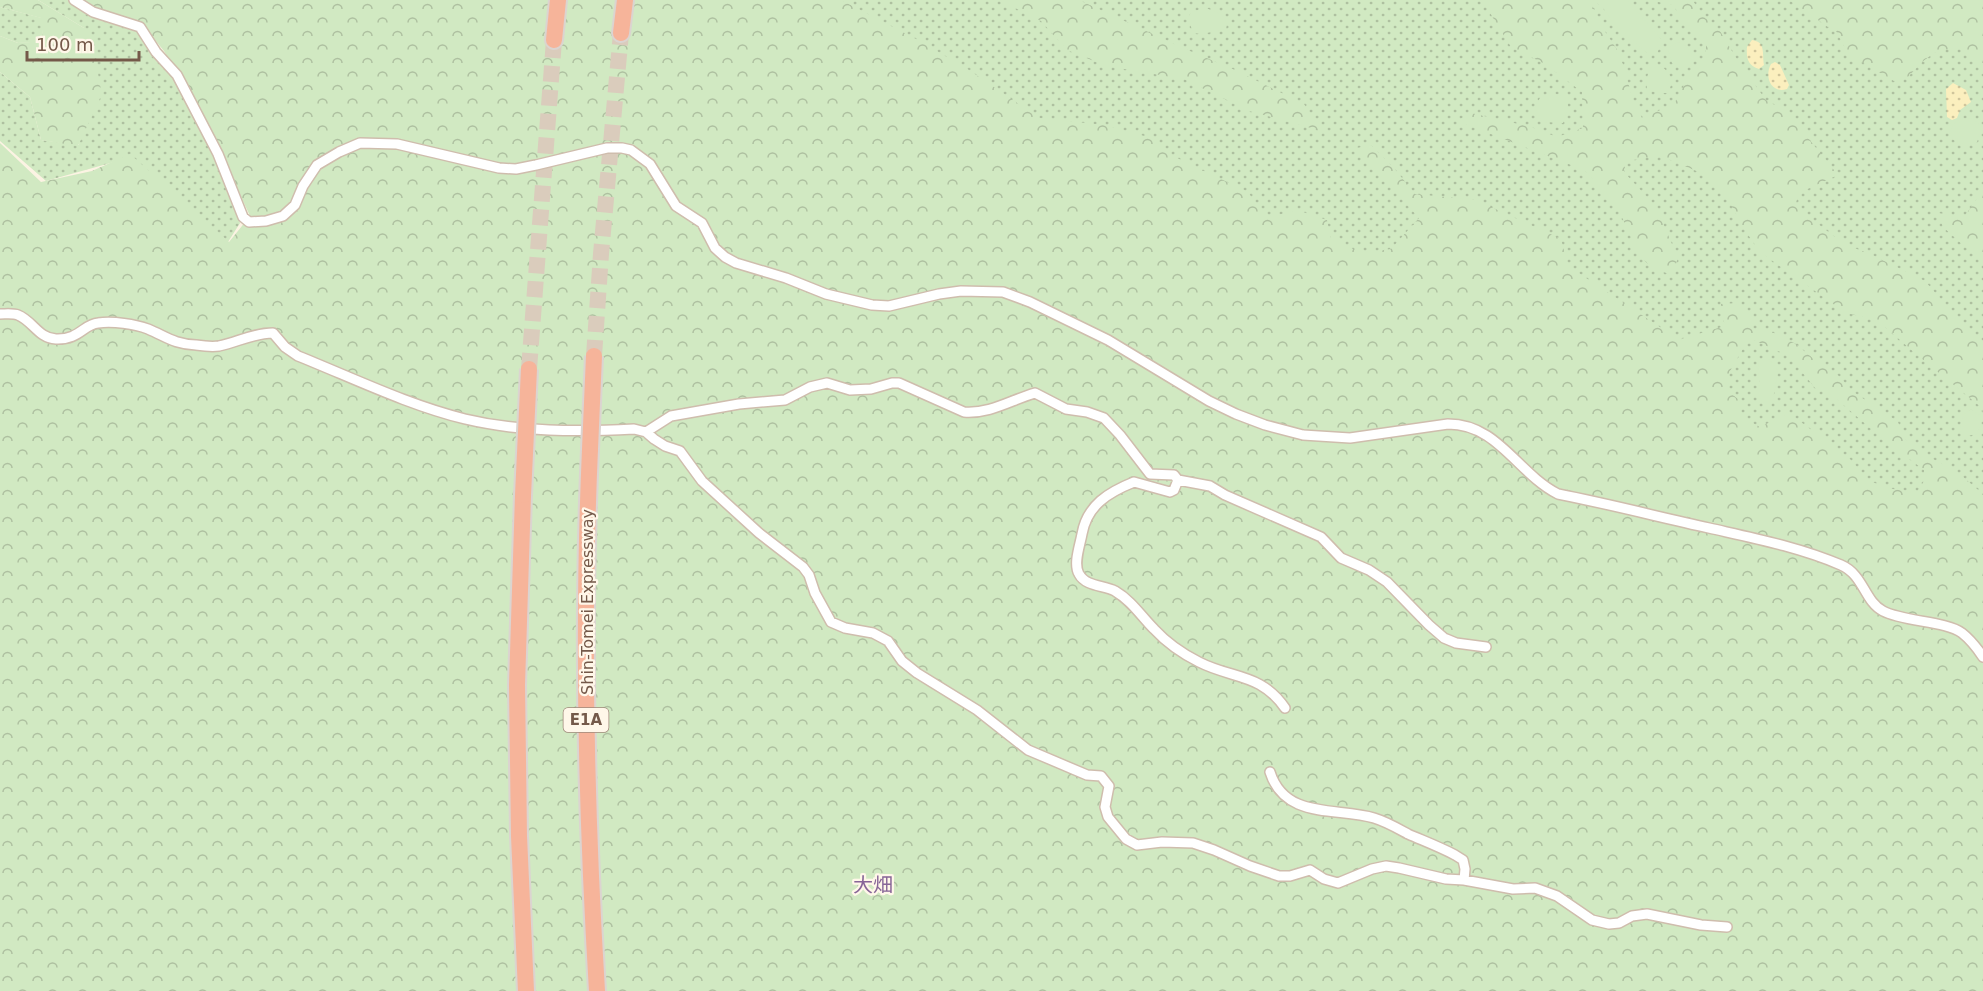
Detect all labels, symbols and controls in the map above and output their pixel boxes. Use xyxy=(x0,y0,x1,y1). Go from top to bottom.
scale bar xyxy=(27,24,140,62)
text: 100 m xyxy=(36,34,94,55)
street label: Shin-Tomei Expressway xyxy=(578,509,597,695)
road number: E1A xyxy=(564,708,608,732)
district label: 大畑 xyxy=(853,873,893,897)

